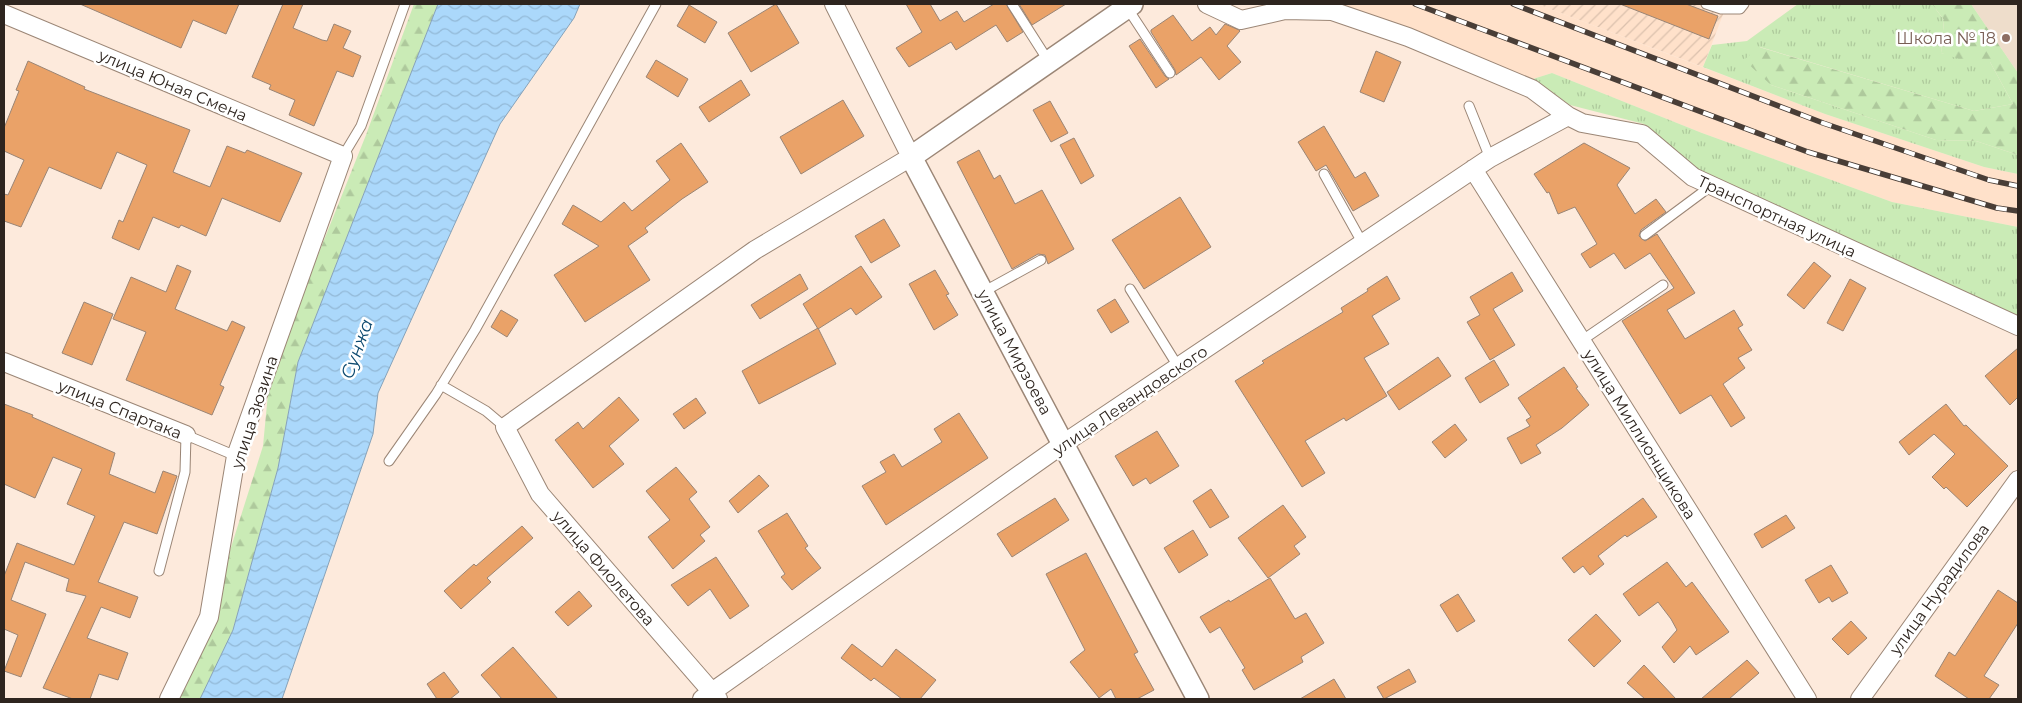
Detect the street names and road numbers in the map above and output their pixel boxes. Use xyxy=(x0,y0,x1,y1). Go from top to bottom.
street label: улица Юная Смена xyxy=(95,45,250,125)
street label: Транспортная улица xyxy=(1695,171,1859,261)
street label: улица Мирзоева xyxy=(973,285,1056,418)
street label: улица Левандовского xyxy=(1049,342,1211,460)
street label: улица Миллионщикова xyxy=(1579,345,1700,523)
street label: улица Зюзина xyxy=(227,353,282,472)
street label: улица Спартака xyxy=(54,376,184,443)
street label: улица Фиолетова xyxy=(548,506,659,630)
street label: улица Нурадилова xyxy=(1885,520,1993,659)

